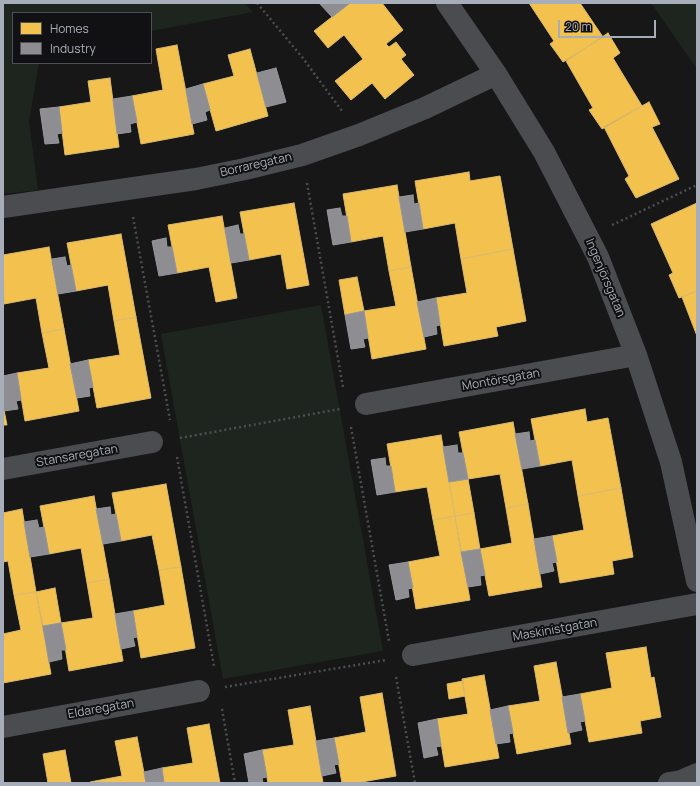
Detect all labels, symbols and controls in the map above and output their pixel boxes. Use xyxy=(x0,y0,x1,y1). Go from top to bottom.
legend xyxy=(12,12,152,64)
scale bar xyxy=(560,12,658,38)
text: 20 m xyxy=(565,18,592,35)
text: Homes xyxy=(50,20,89,37)
text: Industry xyxy=(50,40,96,57)
street label: Borraregatan xyxy=(219,150,293,180)
street label: Ingenjörsgatan xyxy=(582,237,628,319)
street label: Montörsgatan xyxy=(461,366,541,394)
street label: Stansaregatan xyxy=(35,442,119,470)
street label: Maskinistgatan xyxy=(512,616,598,644)
street label: Eldaregatan xyxy=(67,696,135,722)

